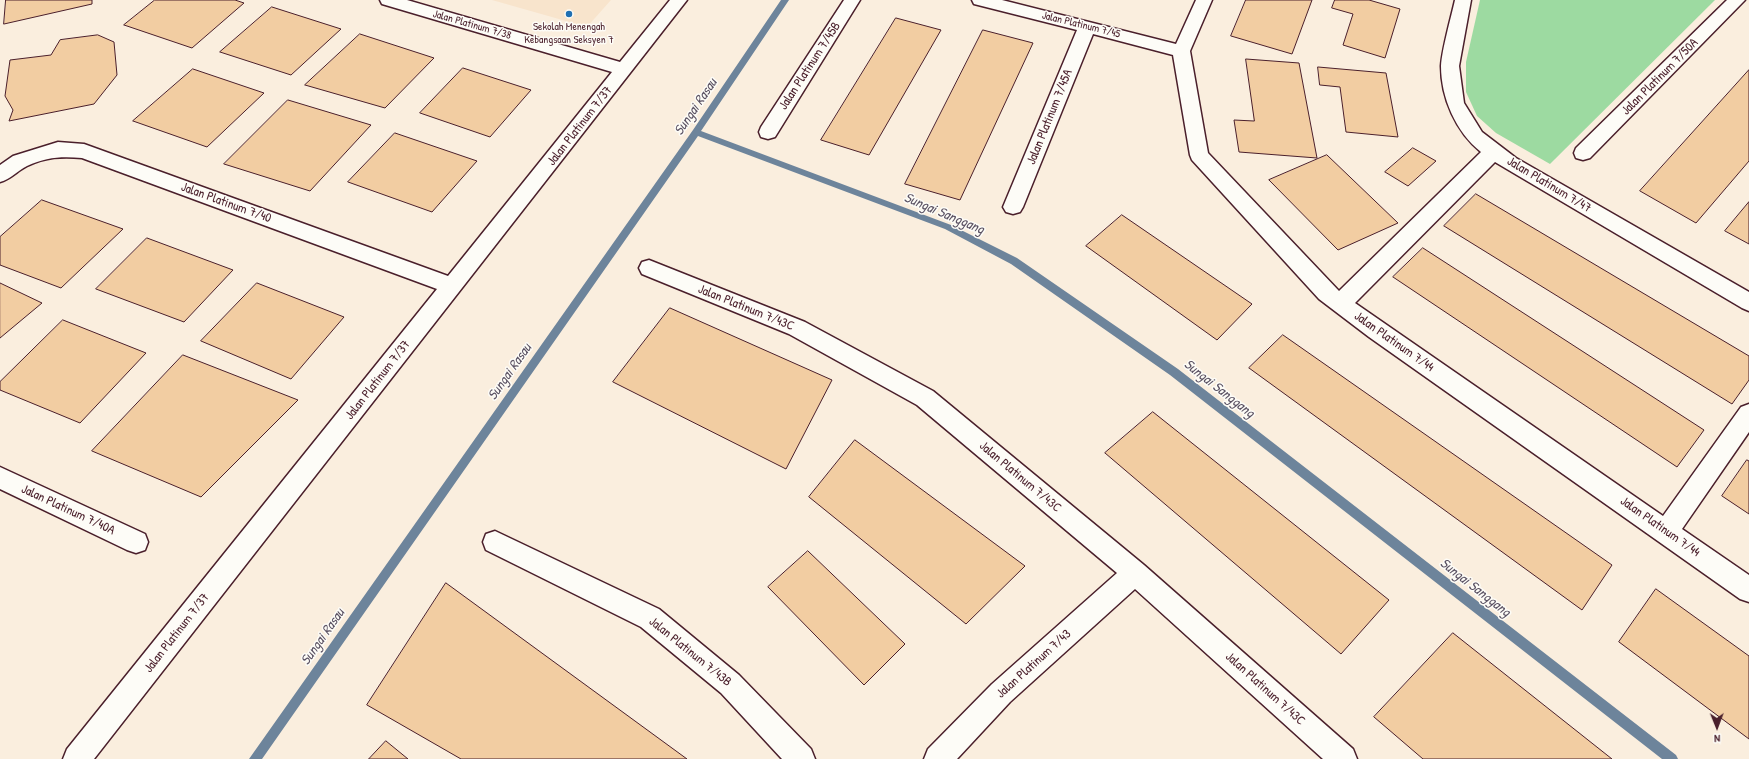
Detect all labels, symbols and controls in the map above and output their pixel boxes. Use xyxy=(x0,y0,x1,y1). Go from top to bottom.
street label: Jalan Platinum 7/38 xyxy=(431,7,513,43)
marker: Sekolah Menengah Kebangsaan Seksyen 7 xyxy=(564,9,574,19)
street label: Jalan Platinum 7/45 xyxy=(1041,9,1121,41)
street label: Jalan Platinum 7/45B xyxy=(776,19,844,113)
place label: Sekolah Menengah Kebangsaan Seksyen 7 xyxy=(524,20,614,46)
street label: Jalan Platinum 7/50A xyxy=(1618,35,1702,119)
street label: Jalan Platinum 7/45A xyxy=(1024,67,1076,167)
water label: Sungai Rasau xyxy=(671,75,721,139)
street label: Jalan Platinum 7/37 xyxy=(544,83,616,169)
street label: Jalan Platinum 7/47 xyxy=(1504,154,1594,216)
street label: Jalan Platinum 7/40 xyxy=(179,179,273,227)
water label: Sungai Sanggang xyxy=(902,190,986,238)
street label: Jalan Platinum 7/43C xyxy=(696,282,796,334)
street label: Jalan Platinum 7/44 xyxy=(1351,309,1437,375)
street label: Jalan Platinum 7/37 xyxy=(342,337,414,423)
water label: Sungai Rasau xyxy=(485,341,535,403)
water label: Sungai Sanggang xyxy=(1180,356,1258,422)
street label: Jalan Platinum 7/43C xyxy=(976,438,1064,516)
street label: Jalan Platinum 7/40A xyxy=(19,482,117,538)
street label: Jalan Platinum 7/44 xyxy=(1617,494,1703,560)
water label: Sungai Sanggang xyxy=(1436,555,1514,621)
street label: Jalan Platinum 7/37 xyxy=(141,590,213,676)
water label: Sungai Rasau xyxy=(298,606,348,668)
street label: Jalan Platinum 7/43B xyxy=(646,614,734,690)
street label: Jalan Platinum 7/43 xyxy=(993,626,1075,702)
street label: Jalan Platinum 7/43C xyxy=(1222,649,1308,729)
north arrow xyxy=(1697,707,1737,747)
text: N xyxy=(1714,732,1720,746)

